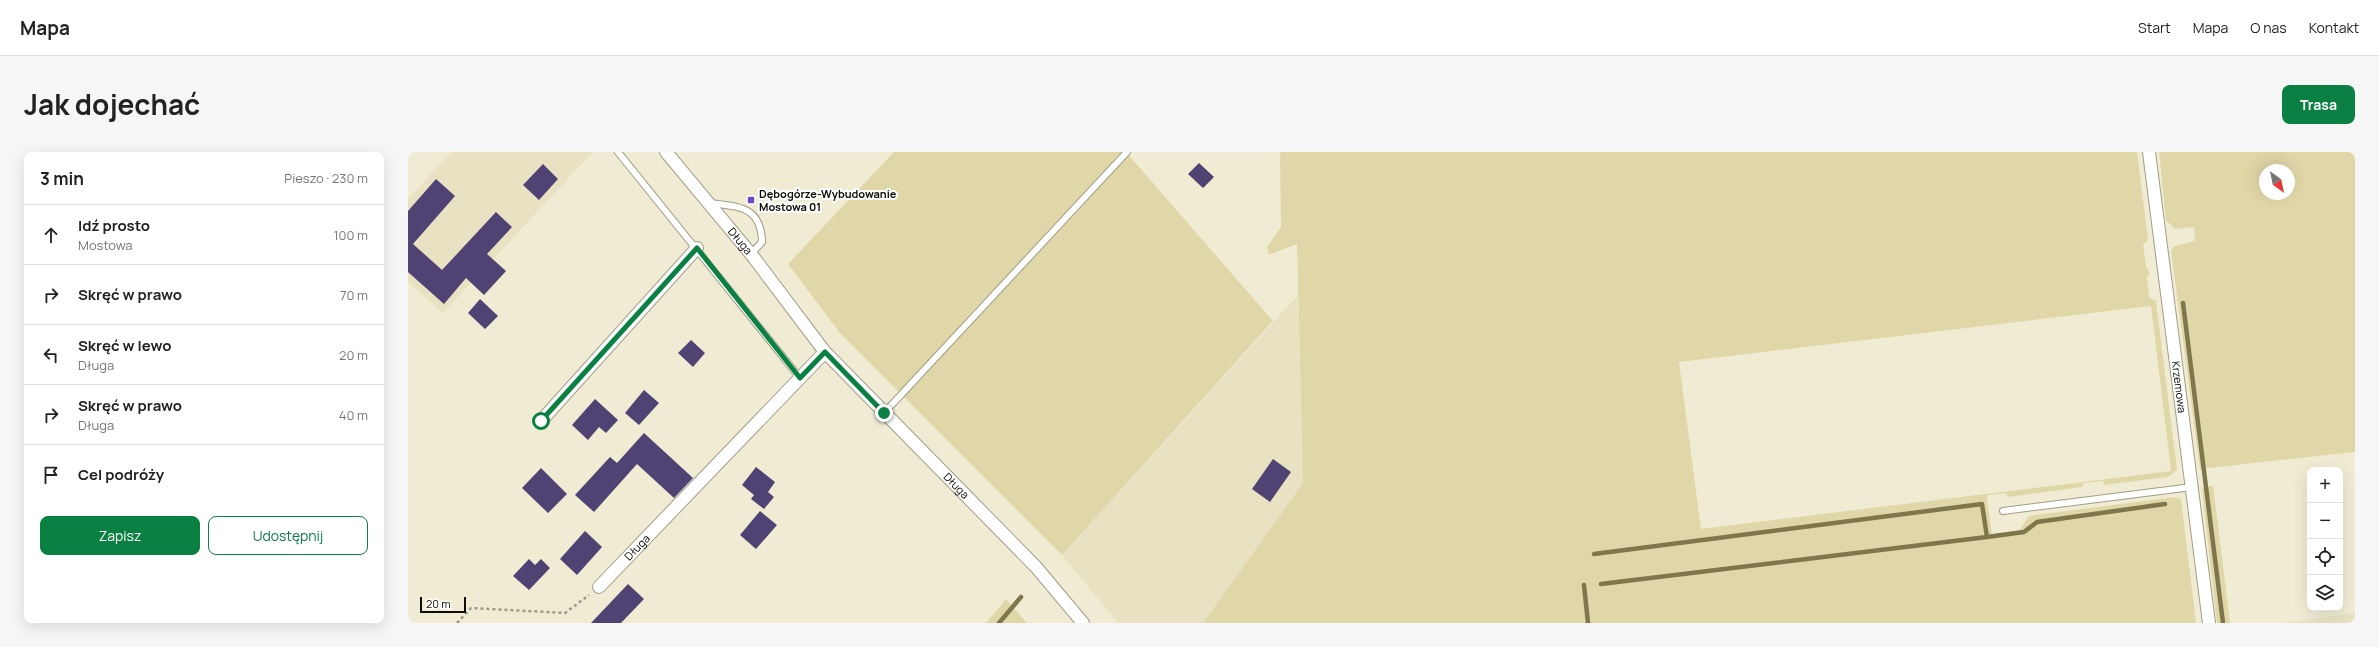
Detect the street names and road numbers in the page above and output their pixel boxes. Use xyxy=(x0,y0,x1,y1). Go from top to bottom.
street label: Długa xyxy=(725,224,756,257)
street label: Krzemowa xyxy=(2169,360,2190,414)
street label: Długa xyxy=(941,469,973,502)
street label: Długa xyxy=(621,531,653,563)

